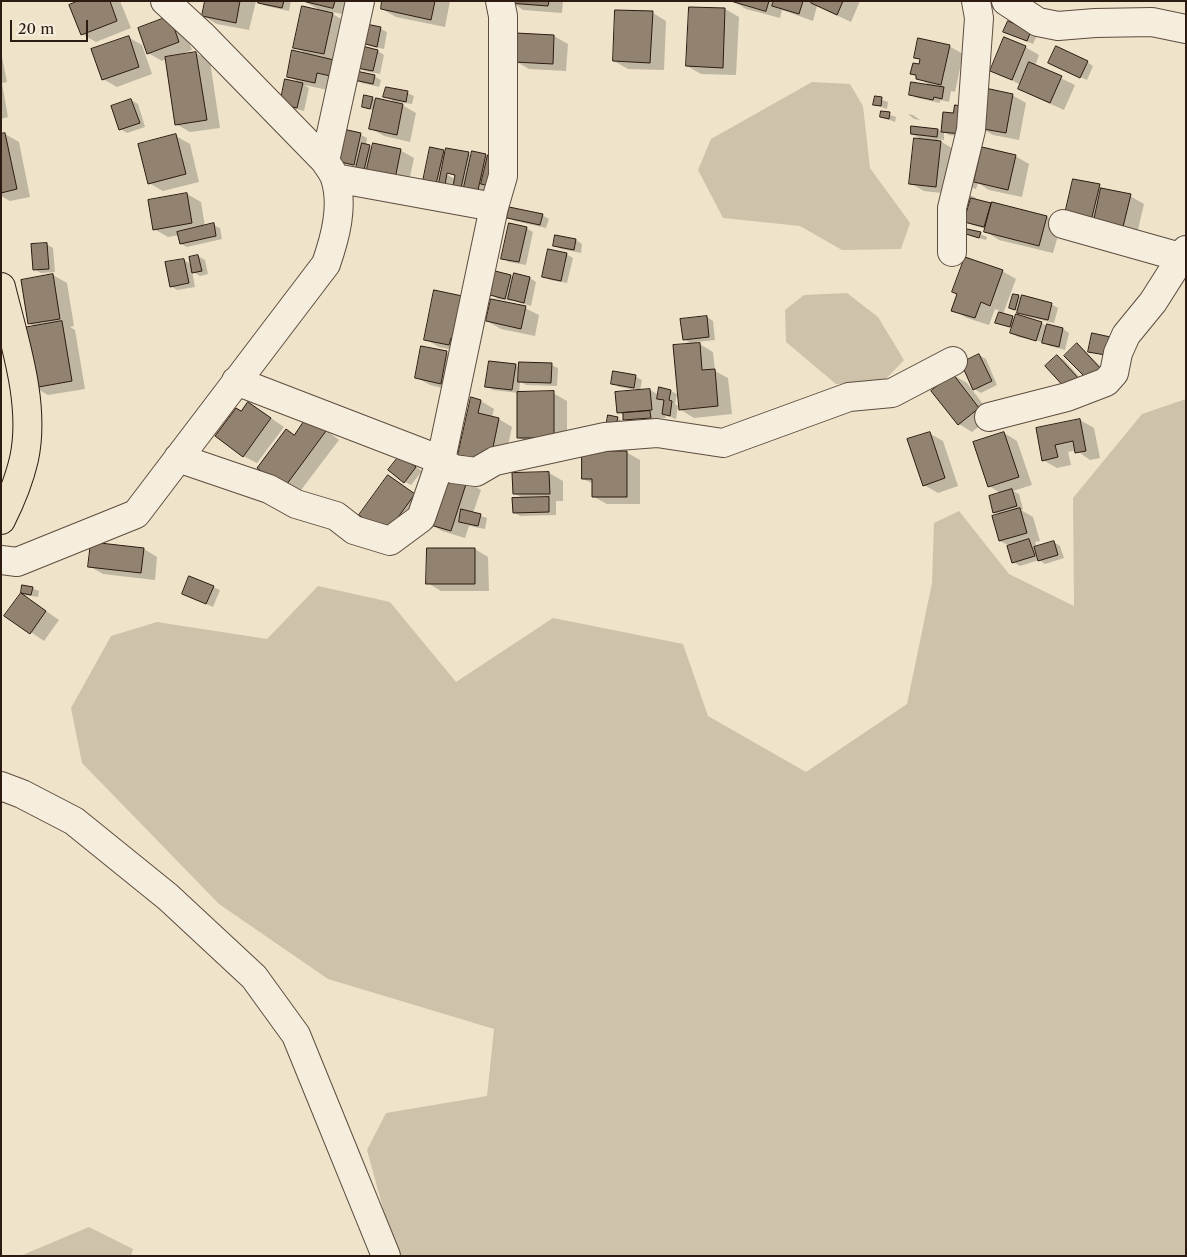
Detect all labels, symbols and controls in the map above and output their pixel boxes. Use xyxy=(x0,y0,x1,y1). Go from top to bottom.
scale bar xyxy=(12,10,90,42)
text: 20 m xyxy=(18,19,54,38)

